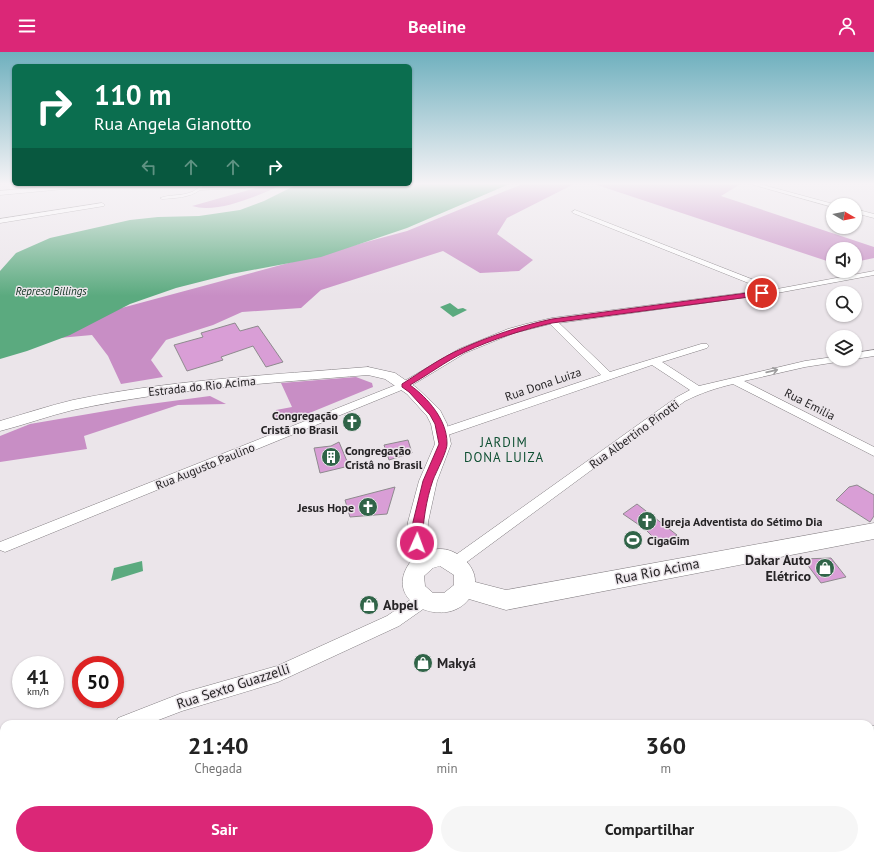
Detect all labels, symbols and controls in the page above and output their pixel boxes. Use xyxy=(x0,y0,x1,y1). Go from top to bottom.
icon: menu xyxy=(16,15,38,37)
text: Beeline xyxy=(408,15,466,38)
icon: person xyxy=(836,15,858,37)
text: 110 m xyxy=(94,76,171,113)
icon: right xyxy=(28,80,80,132)
text: Rua Angela Gianotto xyxy=(94,112,251,135)
icon: left xyxy=(138,156,160,178)
icon: ahead xyxy=(180,156,202,178)
icon: ahead xyxy=(222,156,244,178)
icon: right xyxy=(264,156,286,178)
north arrow xyxy=(826,198,862,234)
map controls xyxy=(826,198,862,366)
button: sound xyxy=(826,242,862,278)
pin xyxy=(745,276,779,310)
icon: arrive xyxy=(751,282,773,304)
water label: Represa Billings xyxy=(15,284,87,298)
button: search xyxy=(826,286,862,322)
button: layers xyxy=(826,330,862,366)
street label: Rua Dona Luiza xyxy=(503,364,583,404)
one-way arrow xyxy=(765,367,778,375)
street label: Estrada do Rio Acima xyxy=(147,373,257,399)
street label: Rua Emilia xyxy=(782,385,838,423)
street label: Rua Albertino Pinotti xyxy=(586,396,682,472)
place label: Congregação Cristã no Brasil xyxy=(261,408,339,437)
church icon: Congregação Cristã no Brasil xyxy=(341,411,363,433)
district label: JARDIM DONA LUIZA xyxy=(464,434,544,466)
street label: Rua Augusto Paulino xyxy=(153,439,257,493)
place label: Congregação Cristâ no Brasil xyxy=(345,443,423,472)
building icon: Congregação Cristâ no Brasil xyxy=(320,446,342,468)
church icon: Jesus Hope xyxy=(357,496,379,518)
place label: Jesus Hope xyxy=(296,500,354,515)
church icon: Igreja Adventista do Sétimo Dia xyxy=(636,510,658,532)
place label: Igreja Adventista do Sétimo Dia xyxy=(661,514,822,529)
position arrow xyxy=(396,522,438,564)
sports icon: CigaGim xyxy=(622,529,644,551)
place label: CigaGim xyxy=(647,533,690,548)
place label: Dakar Auto Elétrico xyxy=(745,551,811,585)
street label: Rua Rio Acima xyxy=(613,554,701,588)
shop icon: Dakar Auto Elétrico xyxy=(814,557,836,579)
shop icon: Abpel xyxy=(358,594,380,616)
place label: Abpel xyxy=(383,596,419,614)
shop icon: Makyá xyxy=(412,652,434,674)
place label: Makyá xyxy=(437,654,476,672)
speed limit sign: 50 xyxy=(72,656,124,708)
street label: Rua Sexto Guazzelli xyxy=(174,659,292,713)
text: 41 xyxy=(27,664,49,690)
text: km/h xyxy=(27,685,49,698)
text: 21:40 xyxy=(188,730,249,761)
text: 1 xyxy=(440,730,454,761)
text: 360 xyxy=(645,730,686,761)
text: Chegada xyxy=(194,760,242,777)
text: min xyxy=(436,760,458,777)
text: m xyxy=(661,760,671,777)
button: Sair xyxy=(16,806,433,852)
button: Compartilhar xyxy=(441,806,858,852)

